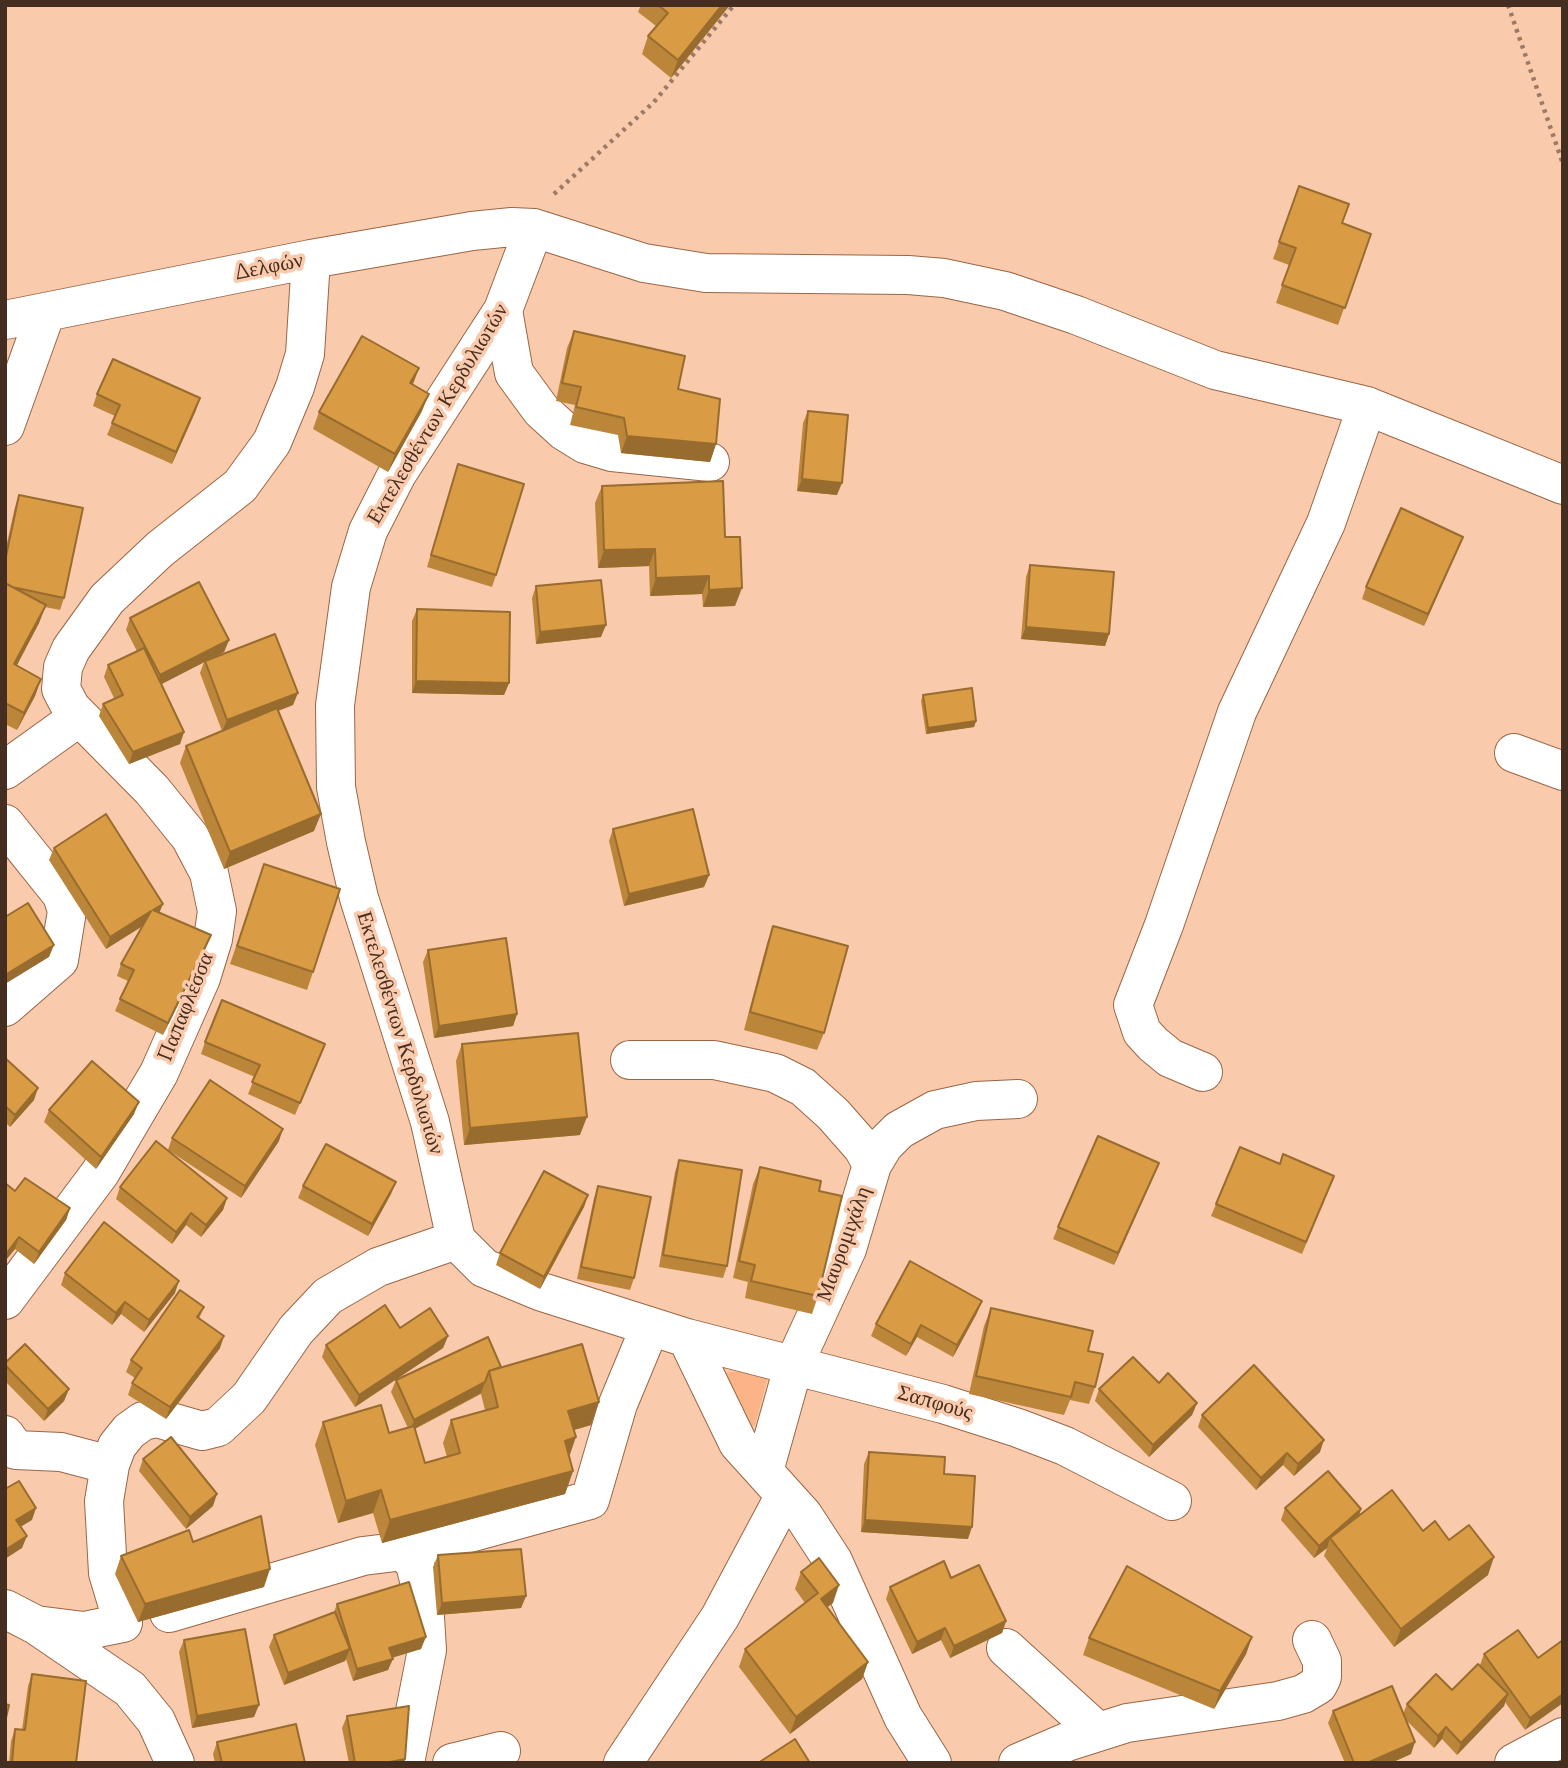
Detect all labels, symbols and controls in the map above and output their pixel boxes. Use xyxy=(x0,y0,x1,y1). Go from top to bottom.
street label: Δελφών xyxy=(233,248,305,286)
street label: Εκτελεσθέντων Κερδυλιωτών xyxy=(362,299,514,529)
street label: Εκτελεσθέντων Κερδυλιωτών xyxy=(351,909,449,1157)
street label: Παπαφλέσσα xyxy=(153,949,219,1065)
street label: Μαυρομιχάλη xyxy=(812,1183,876,1305)
street label: Σαπφούς xyxy=(895,1380,975,1426)

